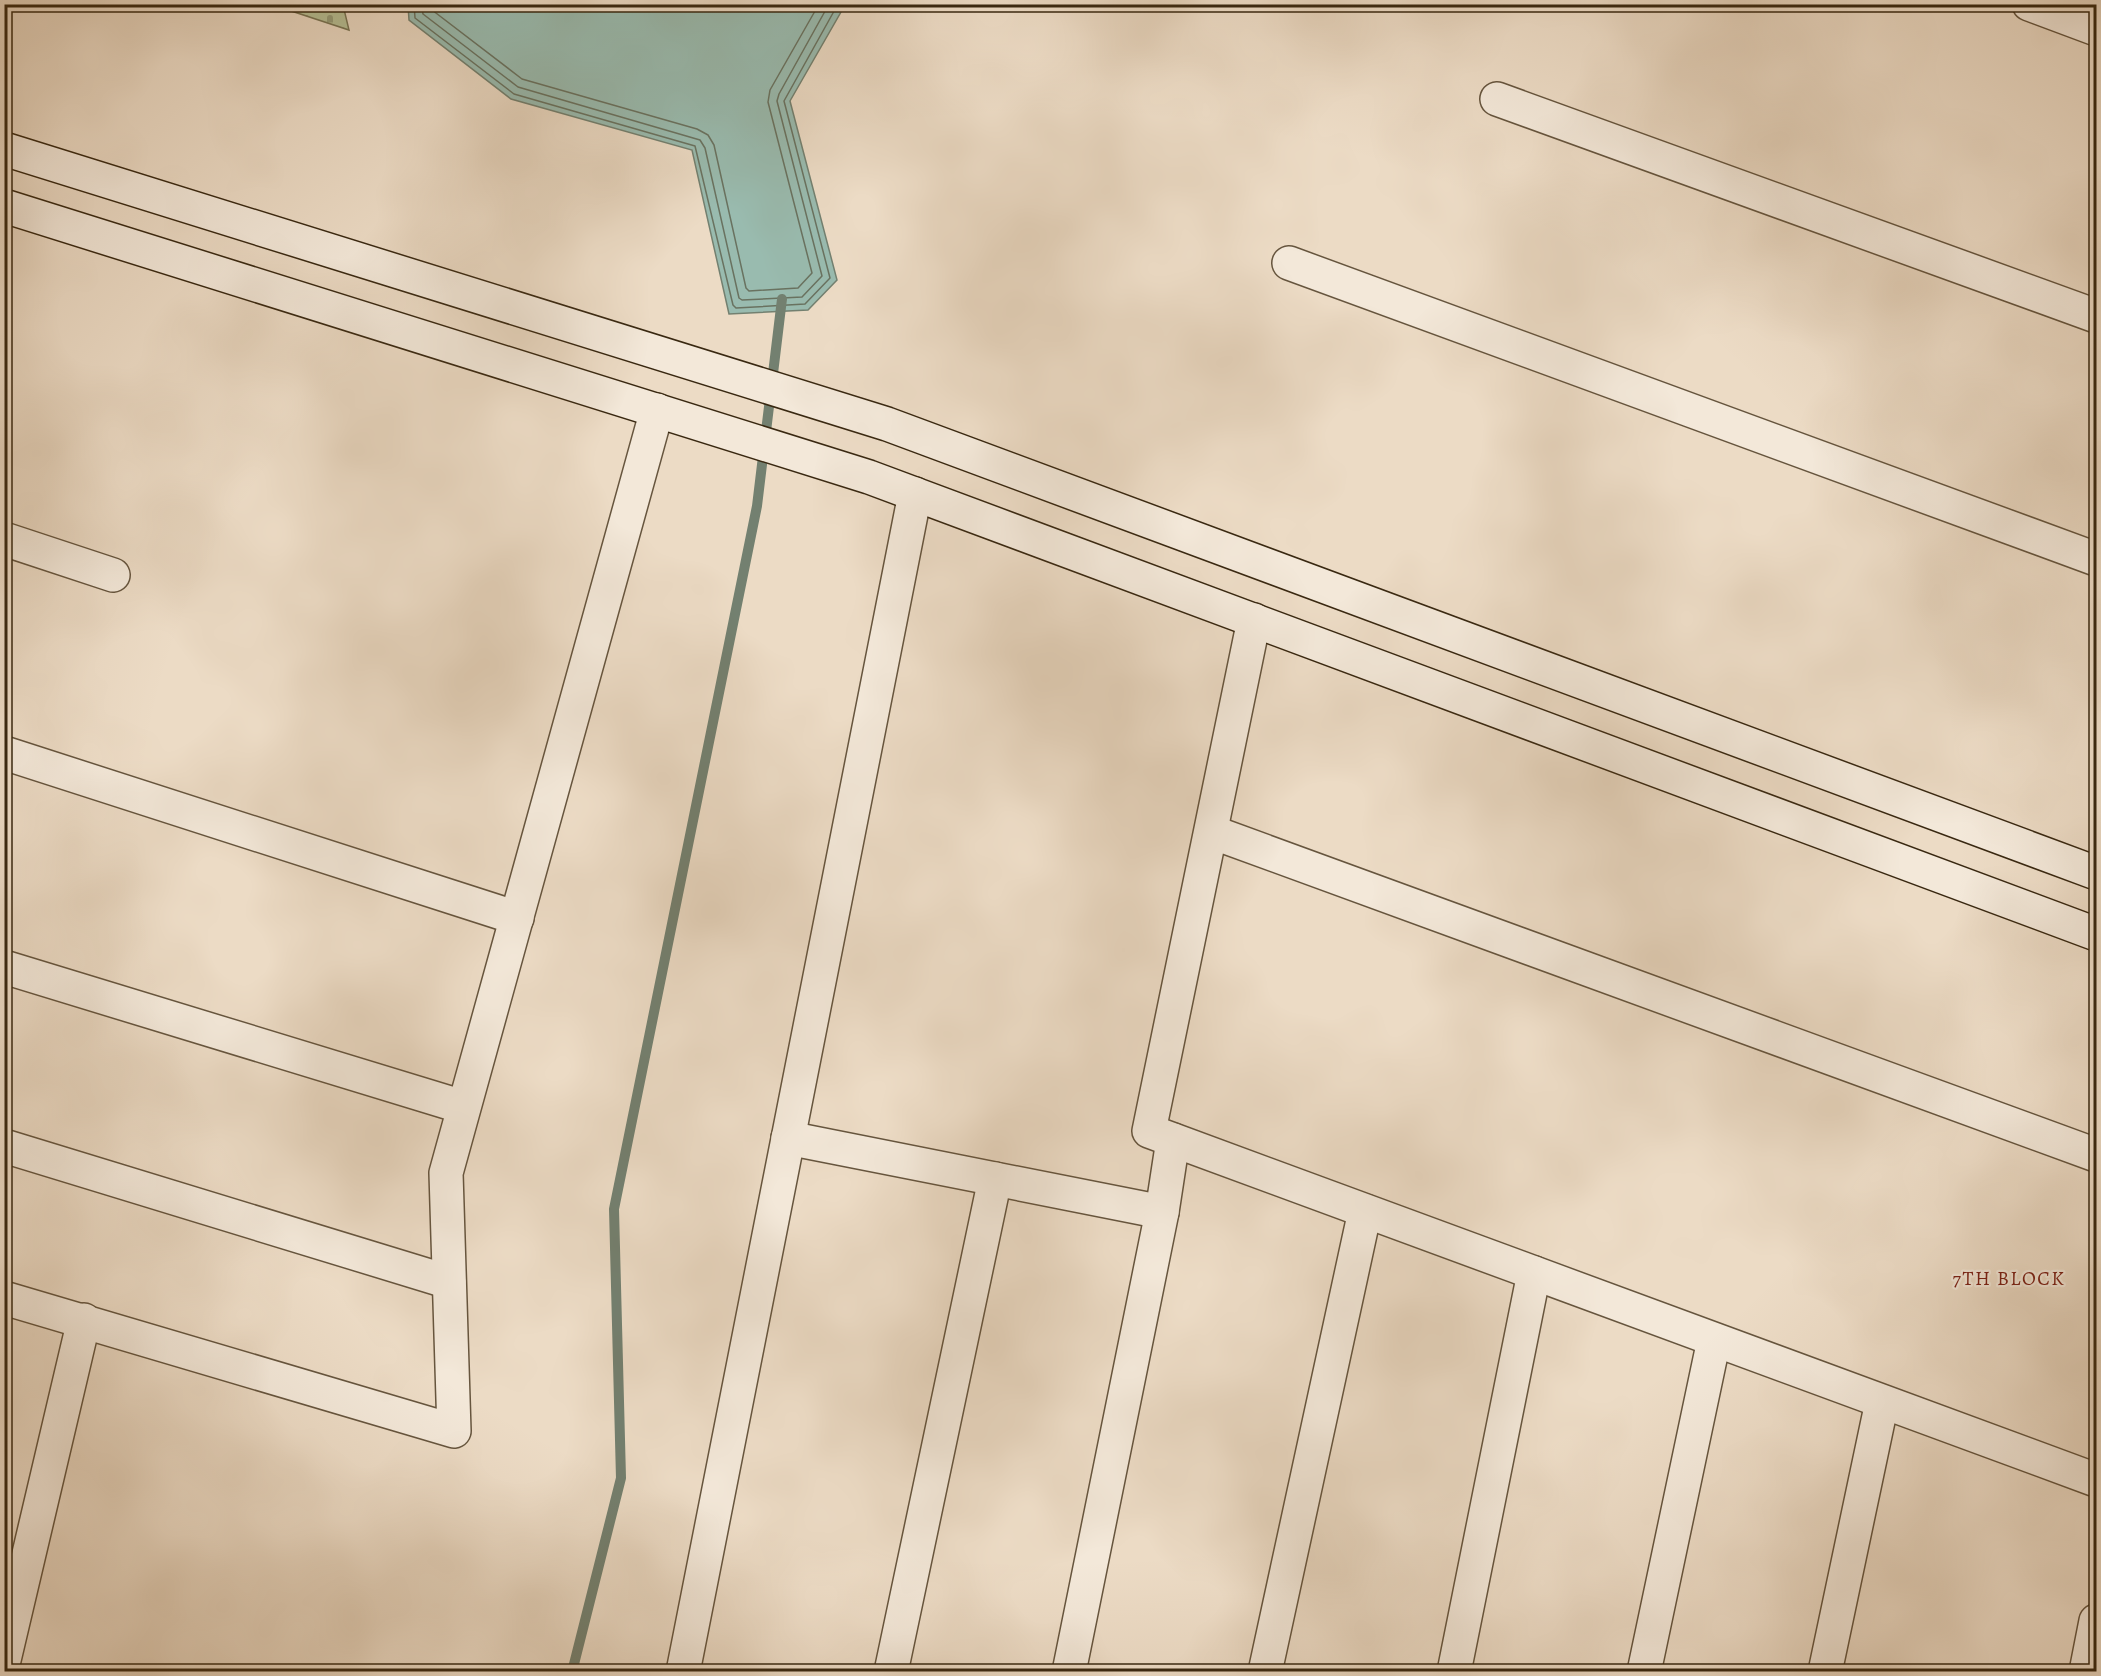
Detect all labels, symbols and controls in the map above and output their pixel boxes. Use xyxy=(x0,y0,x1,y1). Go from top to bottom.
district label: 7TH BLOCK xyxy=(1953,1265,2065,1292)

